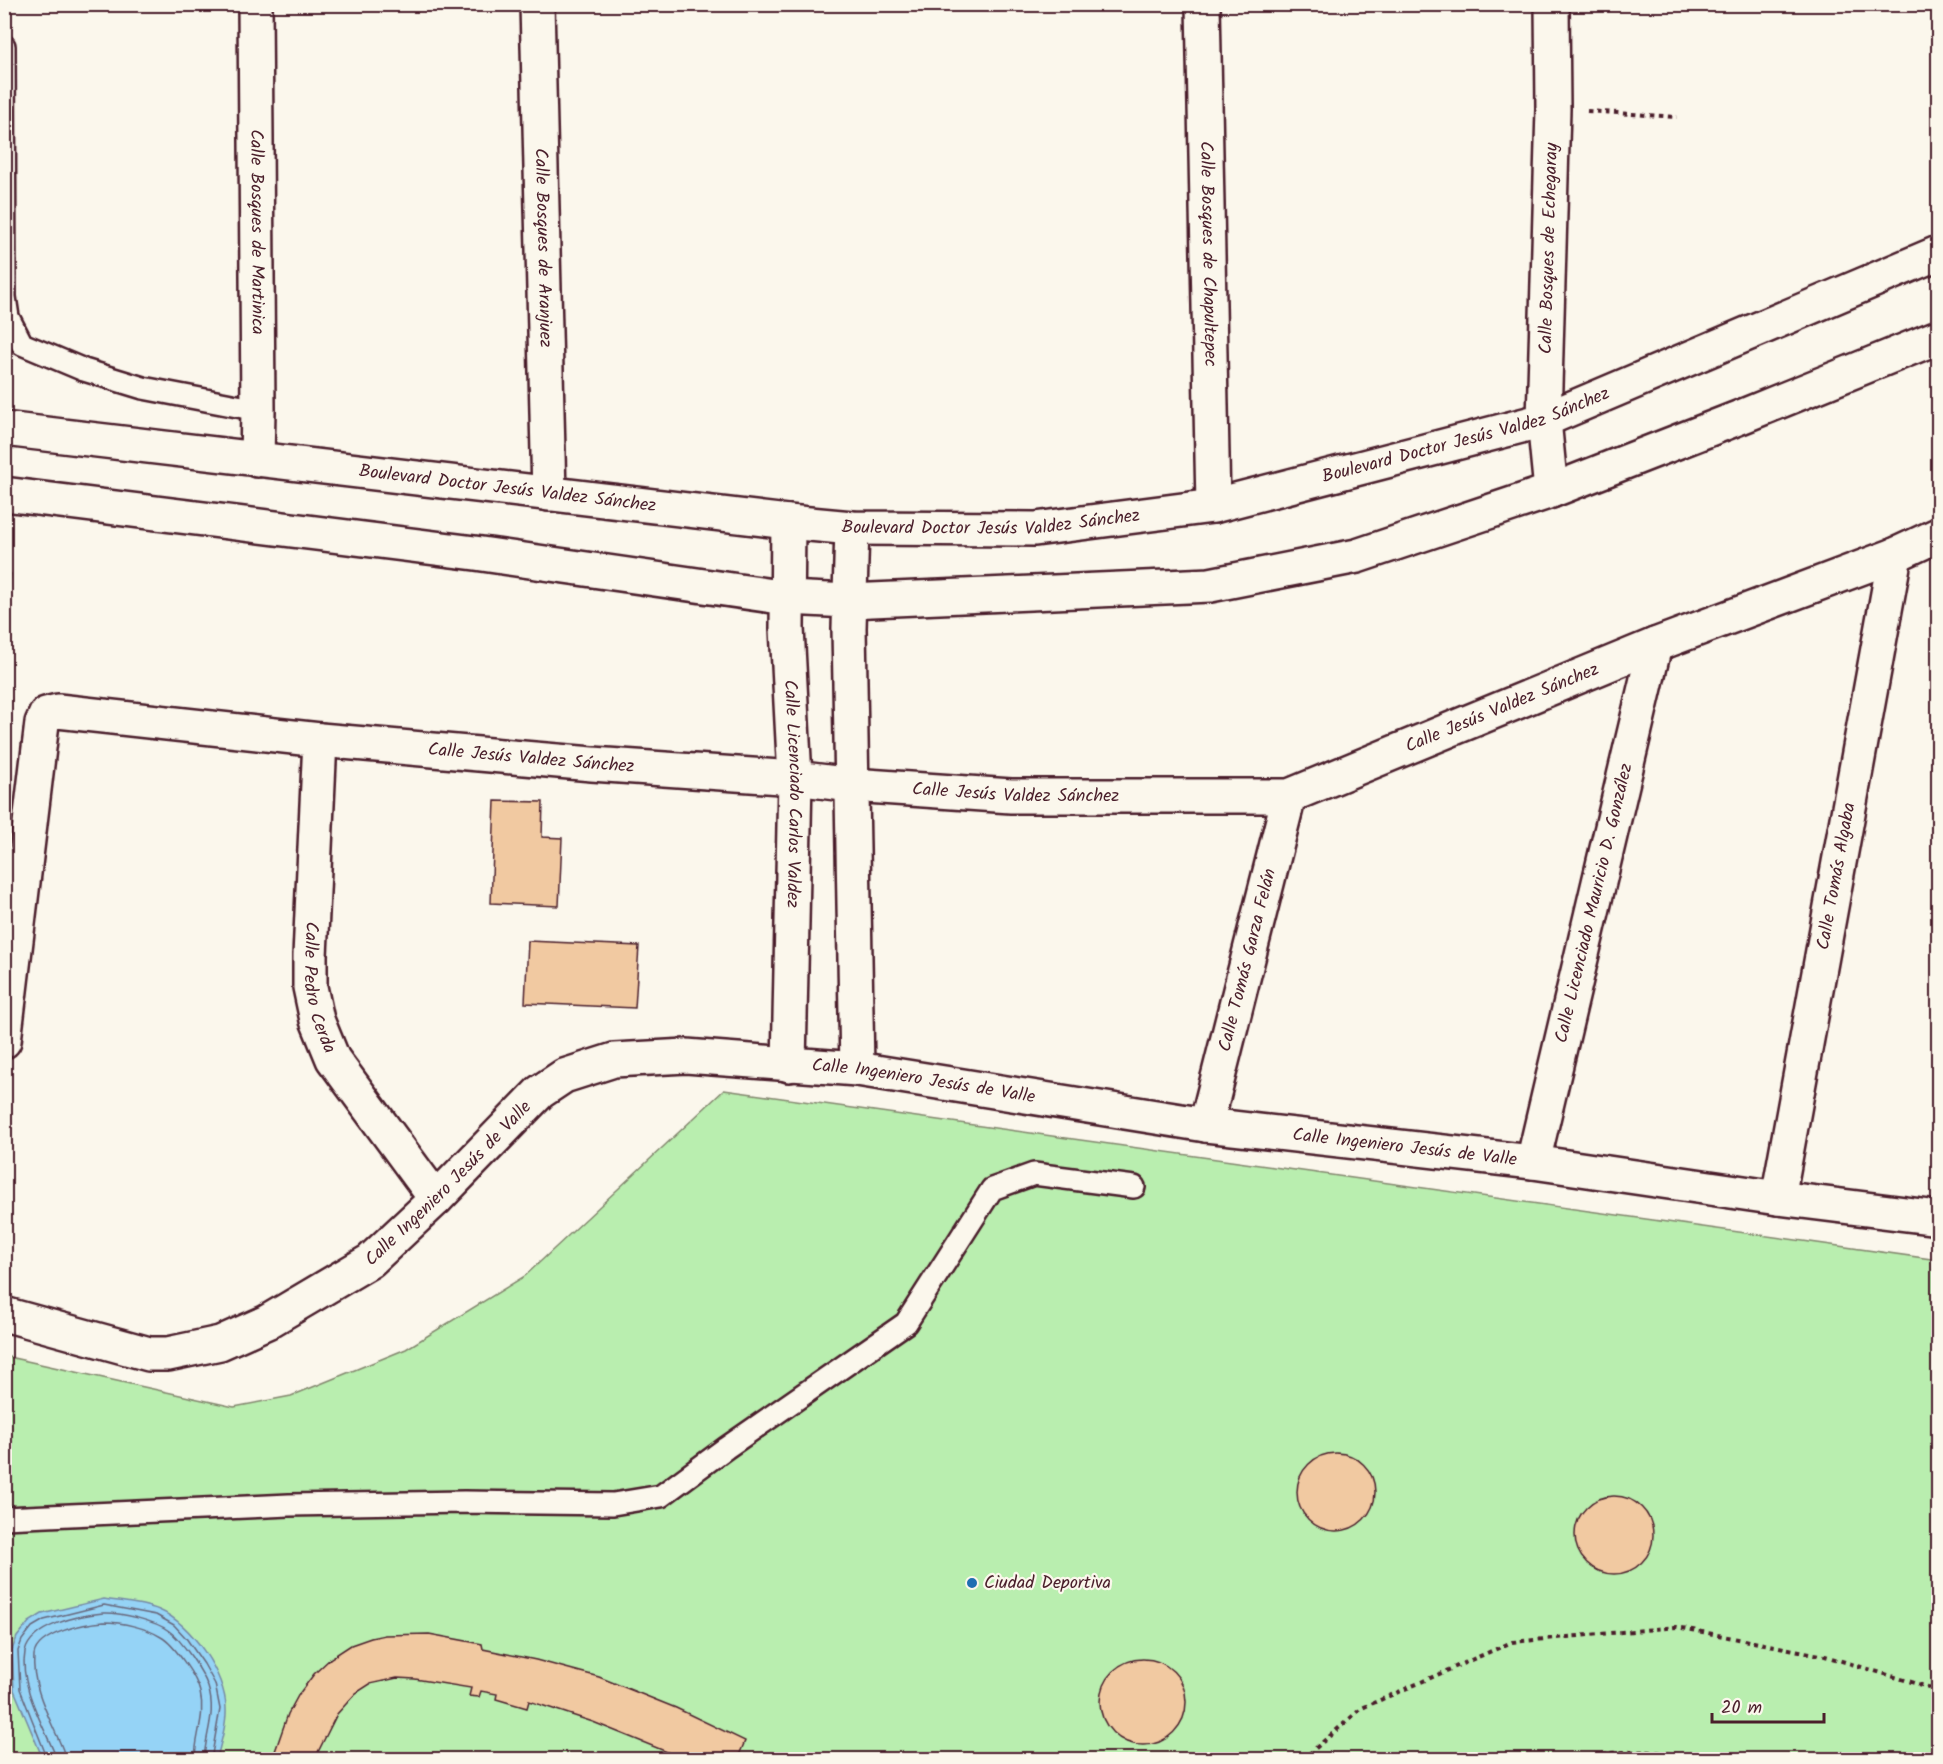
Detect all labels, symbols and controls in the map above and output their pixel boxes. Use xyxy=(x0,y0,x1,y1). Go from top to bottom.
street label: Calle Bosques de Martinica xyxy=(241,129,272,335)
street label: Calle Bosques de Chapultepec xyxy=(1191,141,1225,367)
street label: Calle Bosques de Echegaray xyxy=(1531,142,1567,355)
street label: Calle Bosques de Aranjuez xyxy=(526,148,560,348)
street label: Boulevard Doctor Jesús Valdez Sánchez xyxy=(1319,379,1614,492)
street label: Boulevard Doctor Jesús Valdez Sánchez xyxy=(357,457,658,521)
street label: Boulevard Doctor Jesús Valdez Sánchez xyxy=(840,501,1142,544)
street label: Calle Jesús Valdez Sánchez xyxy=(1401,655,1604,761)
street label: Calle Licenciado Carlos Valdez xyxy=(775,679,810,908)
street label: Calle Jesús Valdez Sánchez xyxy=(427,735,635,781)
street label: Calle Licenciado Mauricio D. González xyxy=(1547,760,1641,1046)
street label: Calle Jesús Valdez Sánchez xyxy=(911,775,1119,811)
street label: Calle Tomás Algaba xyxy=(1809,800,1864,952)
street label: Calle Tomás Garza Felán xyxy=(1211,865,1285,1055)
street label: Calle Pedro Cerda xyxy=(295,921,344,1058)
street label: Calle Ingeniero Jesús de Valle xyxy=(811,1051,1037,1112)
street label: Calle Ingeniero Jesús de Valle xyxy=(358,1094,539,1273)
street label: Calle Ingeniero Jesús de Valle xyxy=(1291,1120,1519,1175)
place label: Ciudad Deportiva xyxy=(984,1569,1111,1598)
marker: Ciudad Deportiva xyxy=(965,1576,979,1590)
scale bar xyxy=(1712,1686,1824,1724)
text: 20 m xyxy=(1721,1694,1762,1723)

